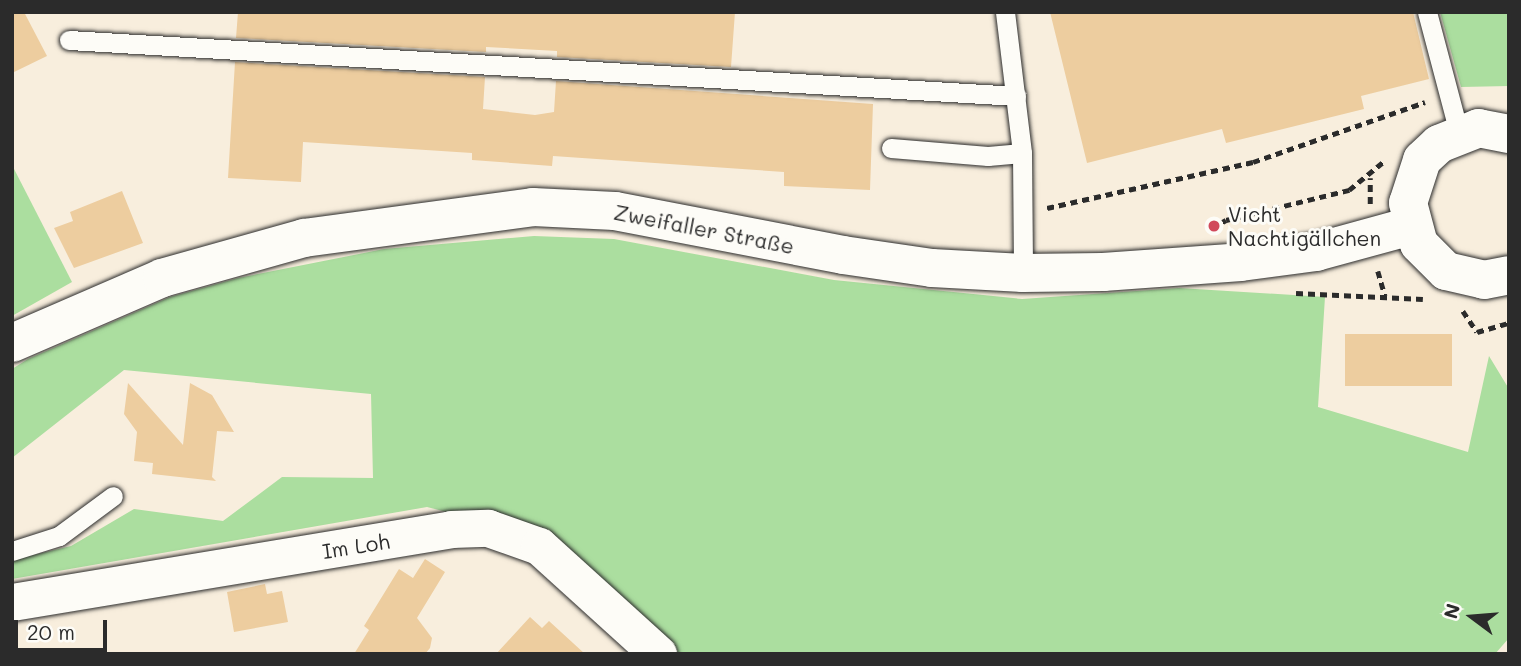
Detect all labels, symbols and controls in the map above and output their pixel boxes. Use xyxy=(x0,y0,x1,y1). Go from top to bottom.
street label: Zweifaller Straße xyxy=(612,199,796,259)
place label: Vicht Nachtigällchen xyxy=(1228,201,1381,251)
marker: Vicht Nachtigällchen xyxy=(1206,218,1222,234)
street label: Im Loh xyxy=(320,528,392,564)
north arrow xyxy=(1437,582,1507,652)
text: N xyxy=(1437,601,1465,621)
scale bar xyxy=(18,606,110,650)
text: 20 m xyxy=(27,618,75,645)

